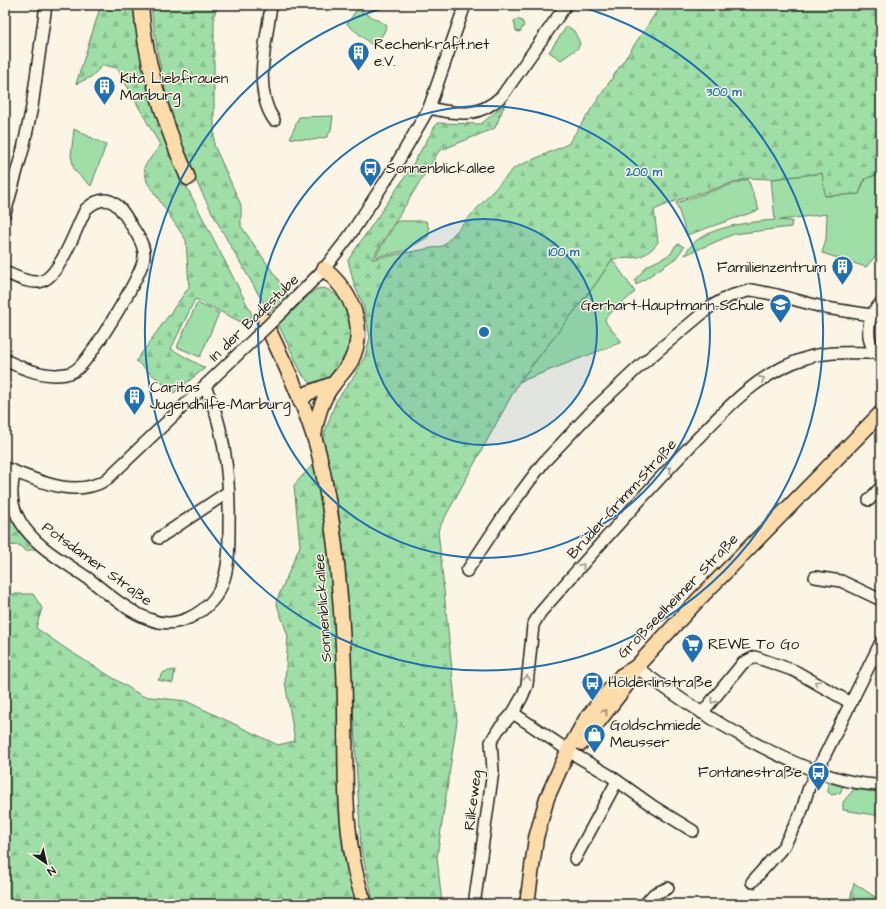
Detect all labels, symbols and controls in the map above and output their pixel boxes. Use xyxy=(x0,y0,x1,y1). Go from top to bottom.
place label: Rechenkraft.net e.V. xyxy=(374,34,489,72)
building icon: Rechenkraft.net e.V. xyxy=(346,40,372,73)
place label: Kita Liebfrauen Marburg xyxy=(120,68,229,107)
building icon: Kita Liebfrauen Marburg xyxy=(92,74,118,107)
text: 300 m xyxy=(705,84,742,101)
bus stop icon: Sonnenblickallee xyxy=(357,155,383,188)
place label: Sonnenblickallee xyxy=(386,158,495,179)
text: 200 m xyxy=(625,164,663,181)
text: 100 m xyxy=(549,244,580,261)
building icon: Familienzentrum xyxy=(829,254,855,287)
place label: Familienzentrum xyxy=(717,257,826,278)
street label: In der Badestube xyxy=(204,270,304,366)
school or university icon: Gerhart-Hauptmann-Schule xyxy=(767,292,793,325)
place label: Gerhart-Hauptmann-Schule xyxy=(581,295,764,316)
centre of rings xyxy=(477,325,491,339)
one-way arrow xyxy=(758,376,765,384)
place label: Caritas Jugendhilfe-Marburg xyxy=(150,377,291,416)
building icon: Caritas Jugendhilfe-Marburg xyxy=(121,383,147,416)
street label: Brüder-Grimm-Straße xyxy=(562,435,682,563)
one-way arrow xyxy=(664,466,672,474)
street label: Potsdamer Straße xyxy=(38,517,156,611)
street label: Großseelheimer Straße xyxy=(613,529,743,663)
street label: Sonnenblickallee xyxy=(309,553,337,663)
one-way arrow xyxy=(577,563,584,570)
supermarket icon: REWE To Go xyxy=(680,631,706,664)
place label: REWE To Go xyxy=(708,634,800,655)
bus stop icon: Hölderlinstraße xyxy=(579,669,605,702)
place label: Hölderlinstraße xyxy=(608,672,712,693)
one-way arrow xyxy=(523,675,532,681)
one-way arrow xyxy=(814,681,821,688)
one-way arrow xyxy=(710,697,717,704)
one-way arrow xyxy=(600,709,607,716)
place label: Goldschmiede Meusser xyxy=(610,715,701,753)
shop icon: Goldschmiede Meusser xyxy=(582,721,608,754)
bus stop icon: Fontanestraße xyxy=(805,759,831,792)
place label: Fontanestraße xyxy=(698,762,802,783)
street label: Rilkeweg xyxy=(459,768,488,831)
north arrow xyxy=(26,843,66,883)
text: N xyxy=(44,863,58,879)

